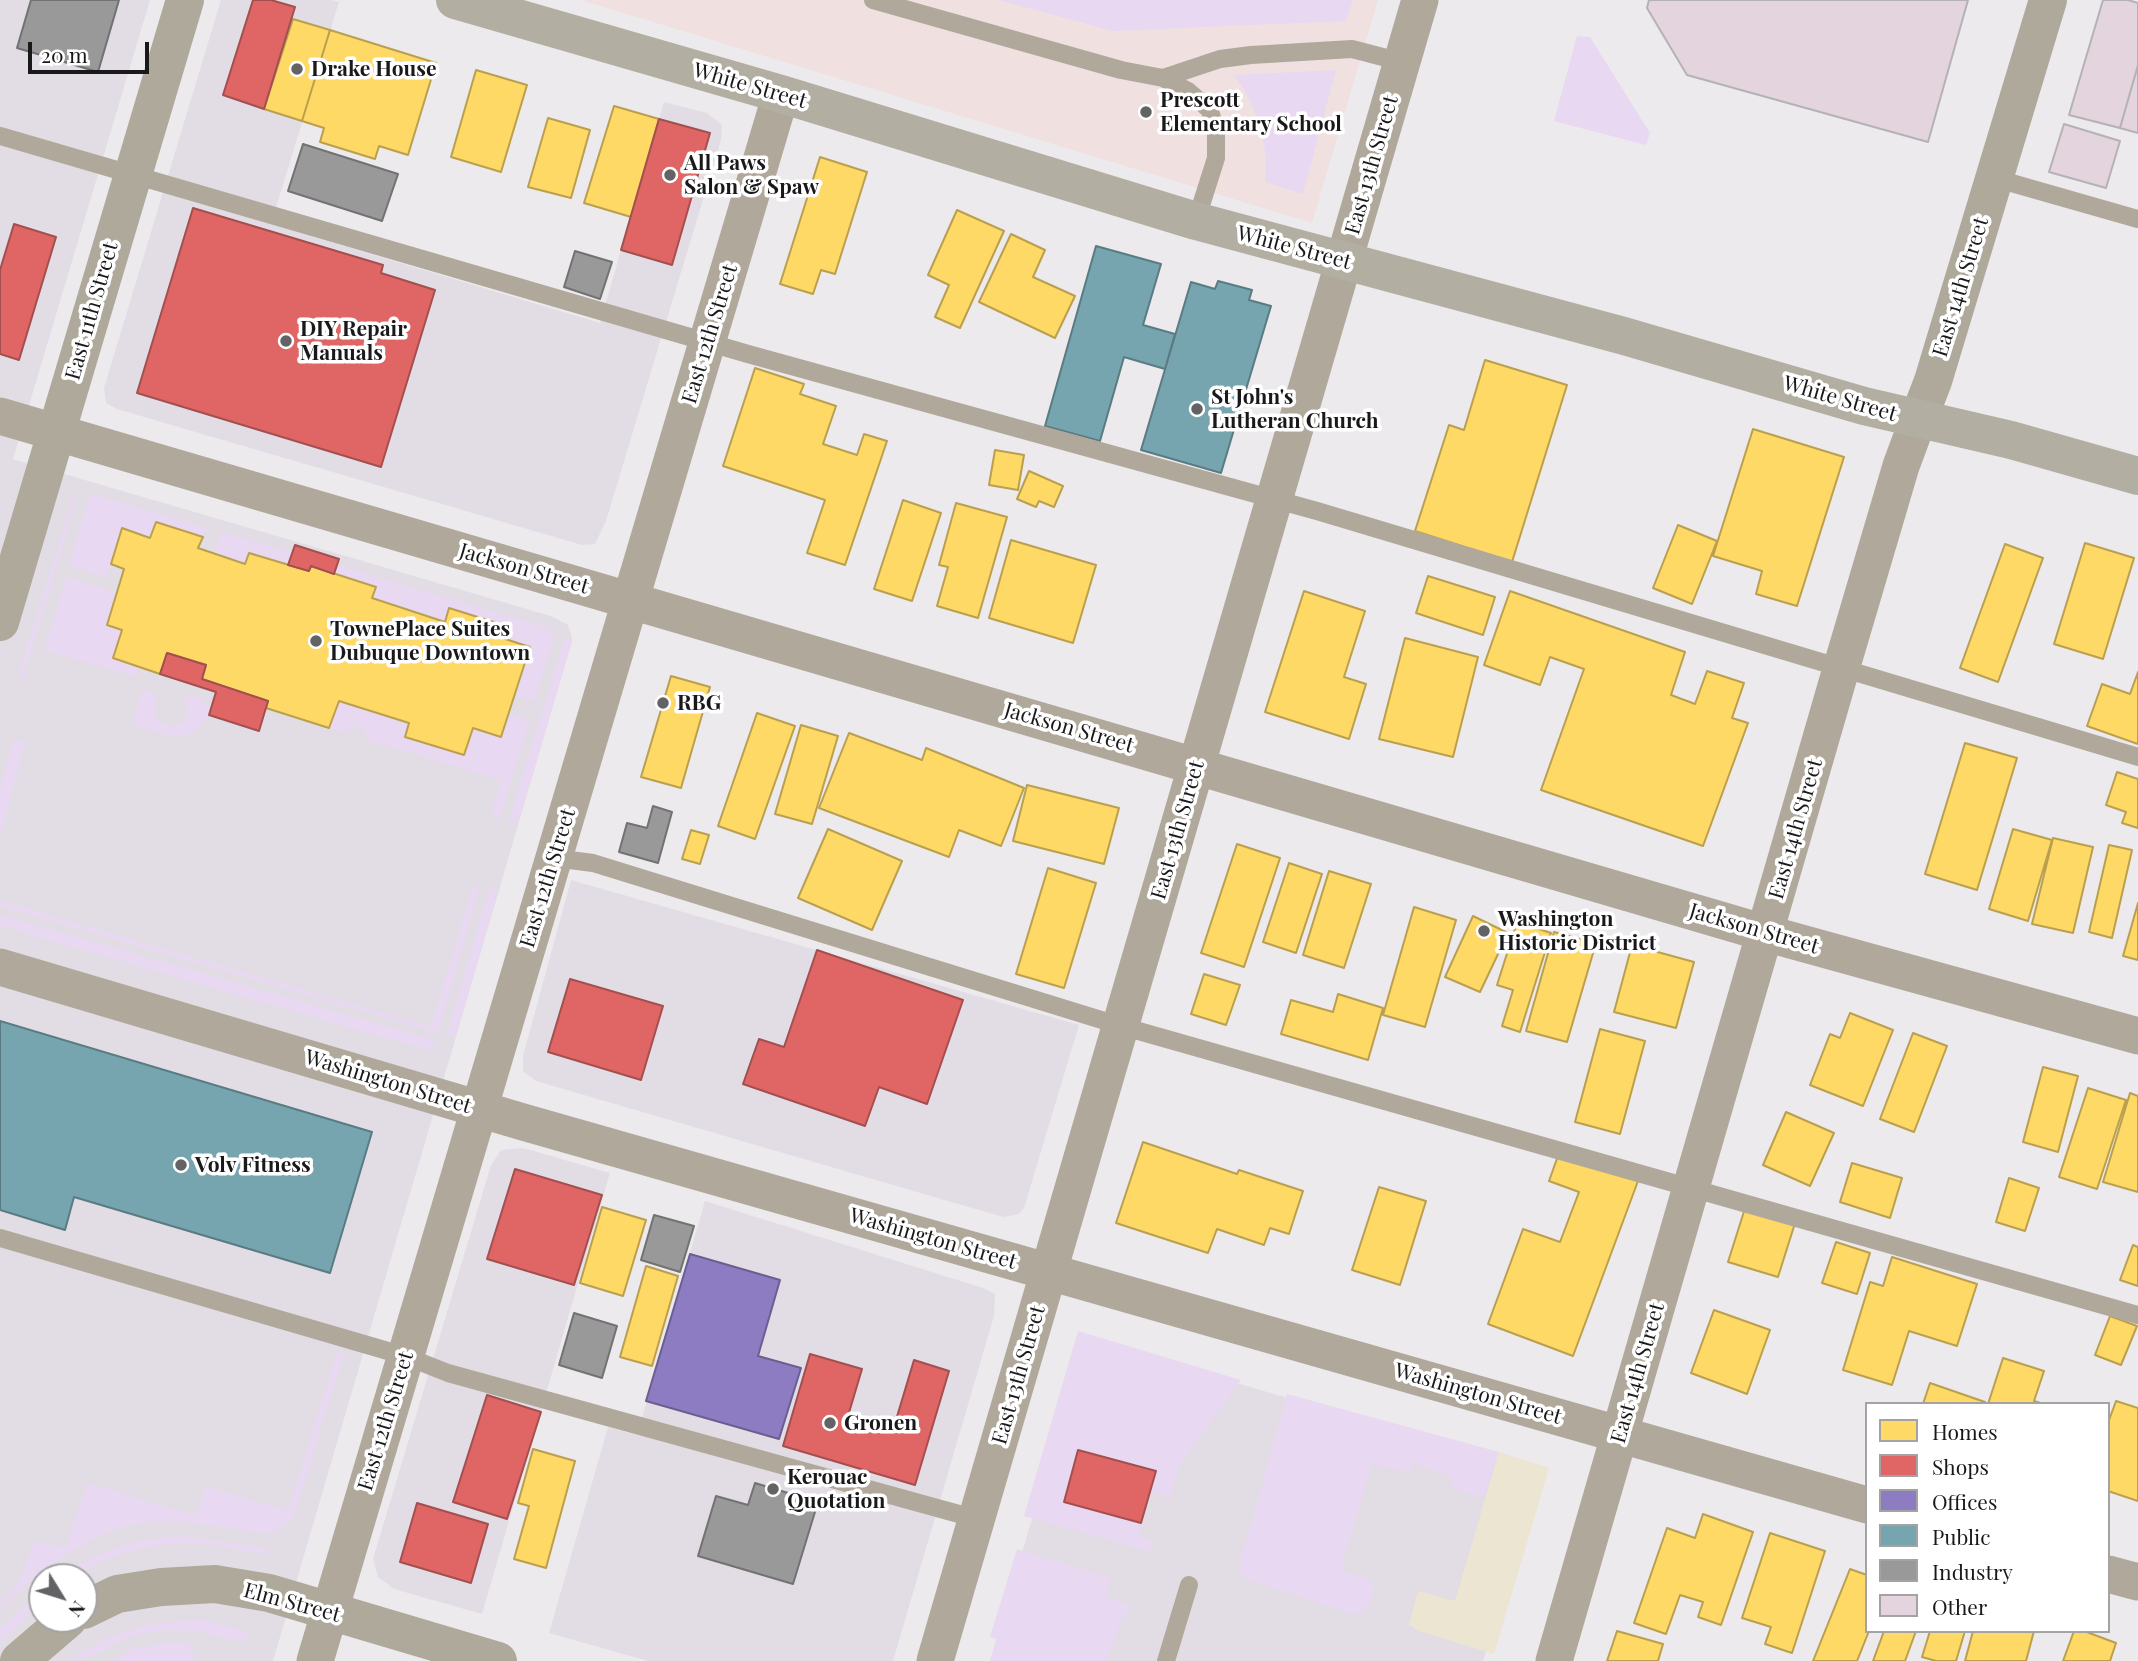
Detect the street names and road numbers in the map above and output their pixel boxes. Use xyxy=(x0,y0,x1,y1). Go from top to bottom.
street label: White Street xyxy=(690,58,810,114)
street label: East 13th Street xyxy=(1340,93,1404,237)
street label: East 14th Street xyxy=(1928,214,1994,360)
street label: White Street xyxy=(1234,221,1354,275)
street label: East 11th Street xyxy=(60,239,124,383)
street label: East 12th Street xyxy=(677,261,743,407)
street label: White Street xyxy=(1780,371,1900,427)
street label: Jackson Street xyxy=(456,538,592,600)
street label: Jackson Street xyxy=(1001,697,1137,759)
street label: East 14th Street xyxy=(1764,756,1828,902)
street label: East 13th Street xyxy=(1146,758,1210,902)
street label: East 12th Street xyxy=(515,805,581,951)
street label: Jackson Street xyxy=(1686,898,1822,960)
street label: Washington Street xyxy=(302,1045,474,1119)
street label: Washington Street xyxy=(846,1203,1020,1275)
street label: East 14th Street xyxy=(1606,1300,1670,1446)
street label: East 13th Street xyxy=(987,1303,1051,1447)
street label: East 12th Street xyxy=(353,1348,419,1494)
street label: Washington Street xyxy=(1391,1358,1565,1430)
street label: Elm Street xyxy=(241,1578,343,1628)

